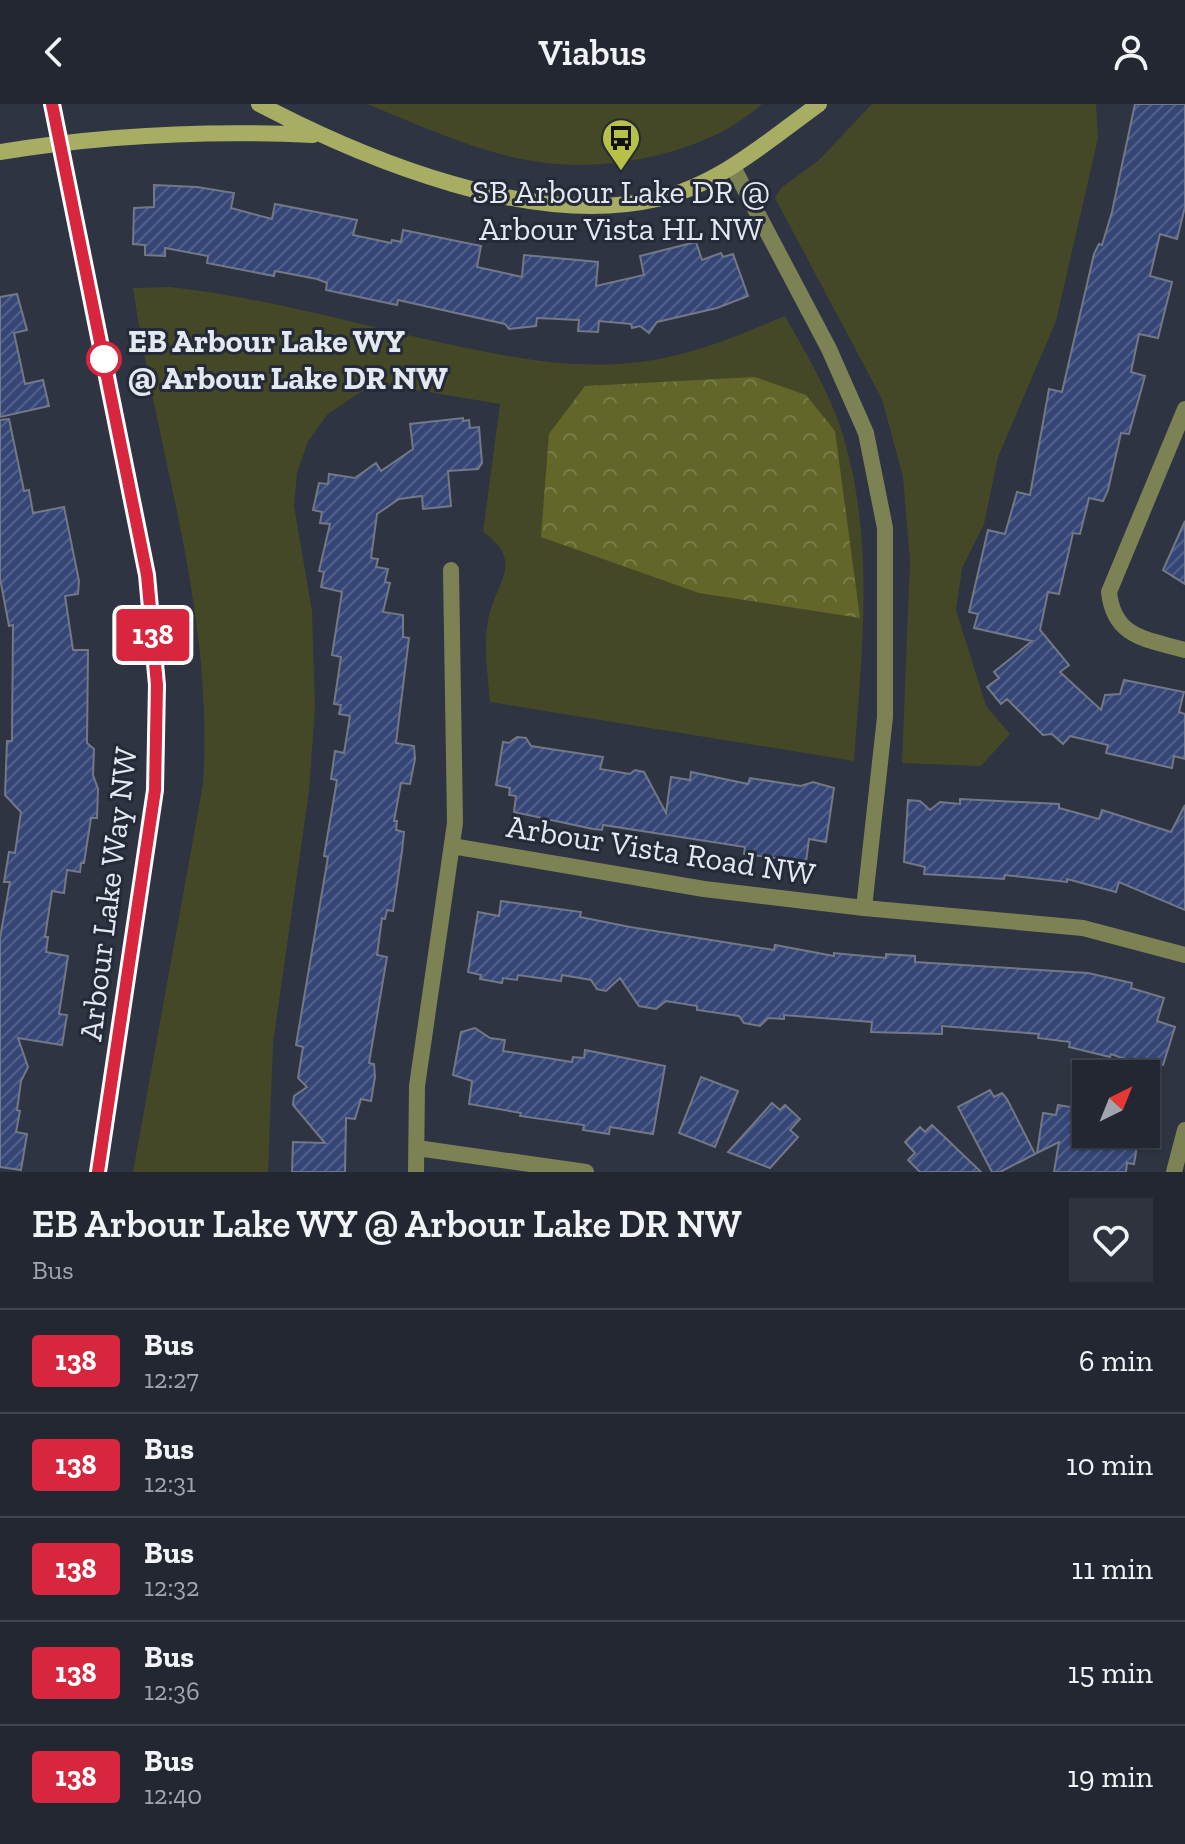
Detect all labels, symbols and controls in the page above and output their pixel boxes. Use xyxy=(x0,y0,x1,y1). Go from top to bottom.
icon: back xyxy=(32,30,76,74)
icon: person xyxy=(1109,30,1153,74)
text: Viabus xyxy=(538,31,647,74)
bus stop icon: SB Arbour Lake DR @ Arbour Vista HL NW xyxy=(600,117,642,172)
place label: SB Arbour Lake DR @ Arbour Vista HL NW xyxy=(472,173,770,248)
place label: EB Arbour Lake WY @ Arbour Lake DR NW xyxy=(128,322,448,397)
marker: EB Arbour Lake WY @ Arbour Lake DR NW xyxy=(87,342,121,376)
line badge: 138 xyxy=(107,609,199,661)
text: 138 xyxy=(132,618,174,651)
street label: Arbour Lake Way NW xyxy=(71,745,145,1043)
street label: Arbour Vista Road NW xyxy=(504,807,818,893)
north arrow xyxy=(1072,1060,1160,1148)
map controls xyxy=(1072,1060,1160,1148)
button: heart xyxy=(1069,1198,1153,1282)
text: EB Arbour Lake WY @ Arbour Lake DR NW xyxy=(32,1201,742,1247)
text: Bus xyxy=(32,1254,74,1286)
text: Bus xyxy=(144,1327,194,1363)
text: 6 min xyxy=(1079,1343,1153,1379)
text: 138 xyxy=(55,1344,97,1377)
text: 12:27 xyxy=(144,1363,199,1395)
text: Bus xyxy=(144,1431,194,1467)
text: 10 min xyxy=(1066,1447,1153,1483)
text: 138 xyxy=(55,1448,97,1481)
text: 12:31 xyxy=(144,1467,196,1499)
text: Bus xyxy=(144,1535,194,1571)
text: 11 min xyxy=(1072,1551,1153,1587)
text: 138 xyxy=(55,1552,97,1585)
text: 12:32 xyxy=(144,1571,199,1603)
text: Bus xyxy=(144,1639,194,1675)
text: 15 min xyxy=(1068,1655,1153,1691)
text: 138 xyxy=(55,1656,97,1689)
text: 12:36 xyxy=(144,1675,200,1707)
text: Bus xyxy=(144,1743,194,1779)
text: 19 min xyxy=(1067,1759,1153,1795)
text: 138 xyxy=(55,1760,97,1793)
text: 12:40 xyxy=(144,1779,202,1811)

